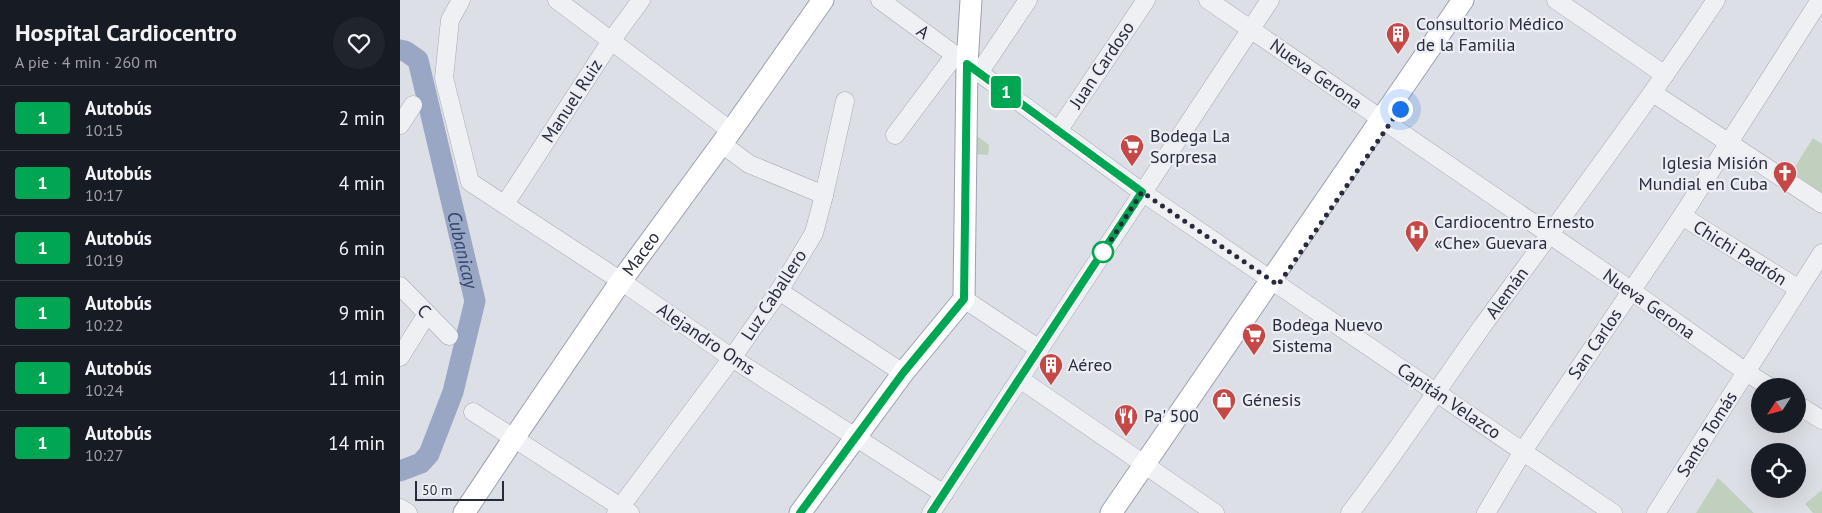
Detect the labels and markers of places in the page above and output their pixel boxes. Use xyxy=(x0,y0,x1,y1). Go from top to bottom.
place label: Consultorio Médico de la Familia xyxy=(1416,12,1564,56)
building icon: Consultorio Médico de la Familia xyxy=(1385,21,1411,55)
place label: Bodega La Sorpresa xyxy=(1150,124,1230,168)
supermarket icon: Bodega La Sorpresa xyxy=(1119,133,1145,167)
place label: Iglesia Misión Mundial en Cuba xyxy=(1639,151,1768,195)
church icon: Iglesia Misión Mundial en Cuba xyxy=(1772,160,1798,194)
place label: Cardiocentro Ernesto «Che» Guevara xyxy=(1434,210,1594,254)
hospital icon: Cardiocentro Ernesto «Che» Guevara xyxy=(1404,219,1430,253)
unlabelled marker xyxy=(1092,241,1114,263)
place label: Bodega Nuevo Sistema xyxy=(1272,313,1383,357)
supermarket icon: Bodega Nuevo Sistema xyxy=(1241,322,1267,356)
building icon: Aéreo xyxy=(1038,352,1064,386)
place label: Aéreo xyxy=(1068,353,1112,376)
shop icon: Génesis xyxy=(1211,387,1237,421)
place label: Génesis xyxy=(1242,388,1301,411)
restaurant icon: Pa' 500 xyxy=(1113,403,1139,437)
place label: Pa' 500 xyxy=(1144,404,1199,427)

